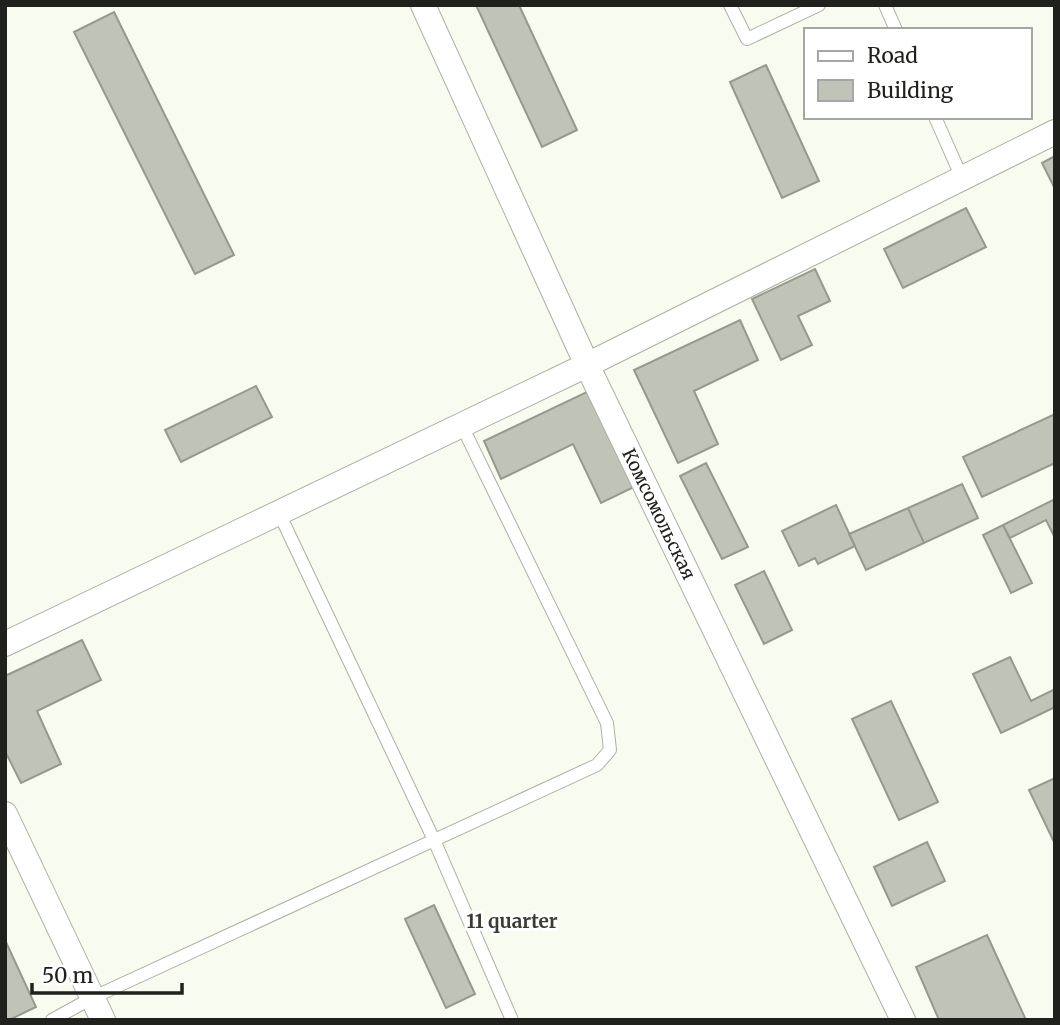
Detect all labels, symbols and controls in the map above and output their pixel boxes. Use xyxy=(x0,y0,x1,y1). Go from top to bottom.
legend xyxy=(804,28,1032,119)
text: Road xyxy=(867,42,918,69)
text: Building xyxy=(867,77,954,104)
street label: Комсомольская xyxy=(617,445,701,584)
district label: 11 quarter xyxy=(466,909,558,933)
scale bar xyxy=(32,951,182,995)
text: 50 m xyxy=(42,962,93,989)

